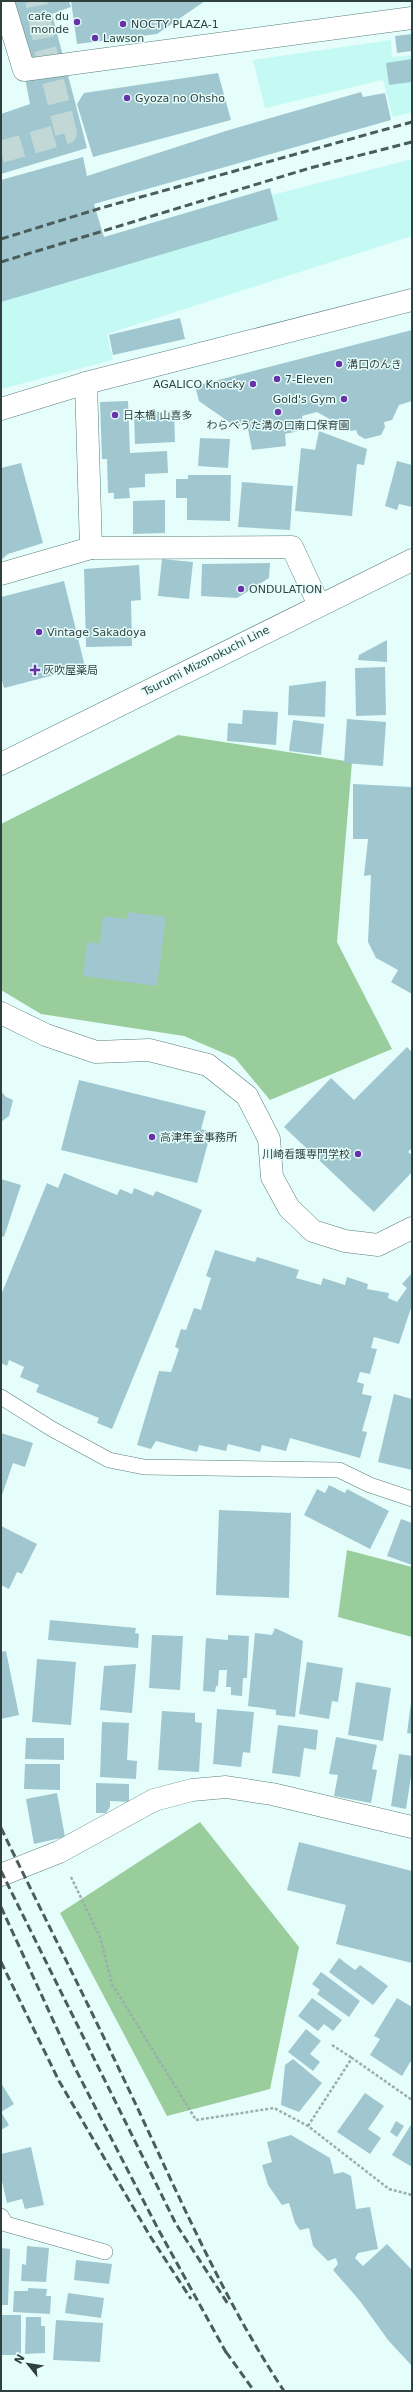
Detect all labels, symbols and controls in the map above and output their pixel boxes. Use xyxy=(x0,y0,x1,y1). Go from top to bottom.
place label: cafe du monde xyxy=(28,10,69,36)
marker: cafe du monde xyxy=(72,17,82,27)
place label: NOCTY PLAZA-1 xyxy=(131,18,219,31)
marker: NOCTY PLAZA-1 xyxy=(118,19,128,29)
place label: Lawson xyxy=(103,32,144,45)
marker: Lawson xyxy=(90,33,100,43)
place label: Gyoza no Ohsho xyxy=(135,92,225,105)
marker: Gyoza no Ohsho xyxy=(122,93,132,103)
place label: 溝口のんき xyxy=(347,358,402,371)
marker: 溝口のんき xyxy=(334,359,344,369)
place label: 7-Eleven xyxy=(285,373,333,386)
marker: 7-Eleven xyxy=(272,374,282,384)
place label: AGALICO Knocky xyxy=(153,378,245,391)
marker: AGALICO Knocky xyxy=(248,379,258,389)
place label: Gold's Gym xyxy=(273,393,336,406)
marker: Gold's Gym xyxy=(339,394,349,404)
marker: わらべうた溝の口南口保育園 xyxy=(273,407,283,417)
place label: 日本橋 山喜多 xyxy=(123,409,193,422)
marker: 日本橋 山喜多 xyxy=(110,410,120,420)
place label: わらべうた溝の口南口保育園 xyxy=(207,419,350,432)
place label: ONDULATION xyxy=(249,583,322,596)
marker: ONDULATION xyxy=(236,584,246,594)
street label: Tsurumi Mizonokuchi Line xyxy=(140,623,272,699)
place label: Vintage Sakadoya xyxy=(47,626,146,639)
marker: Vintage Sakadoya xyxy=(34,627,44,637)
place label: 灰吹屋薬局 xyxy=(43,664,98,677)
marker: 灰吹屋薬局 xyxy=(30,665,40,675)
place label: 高津年金事務所 xyxy=(160,1131,238,1144)
marker: 高津年金事務所 xyxy=(147,1132,157,1142)
place label: 川崎看護専門学校 xyxy=(262,1148,350,1161)
marker: 川崎看護専門学校 xyxy=(353,1149,363,1159)
north arrow xyxy=(8,2344,48,2384)
text: N xyxy=(12,2352,28,2366)

